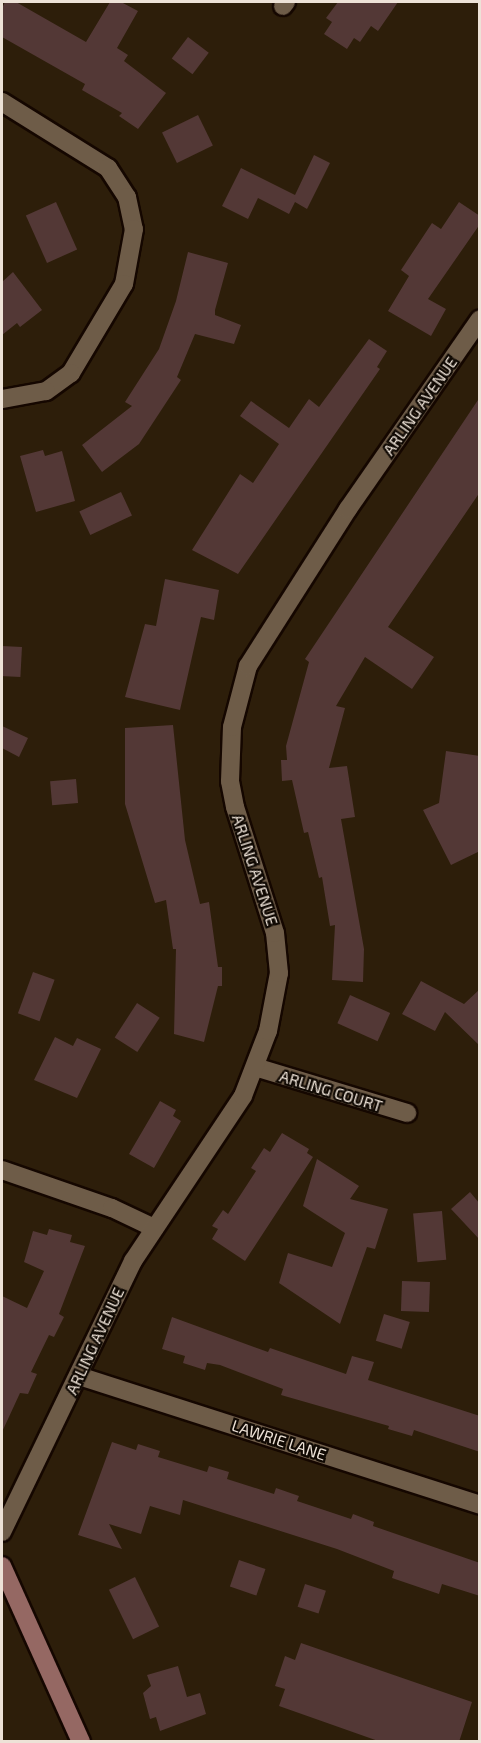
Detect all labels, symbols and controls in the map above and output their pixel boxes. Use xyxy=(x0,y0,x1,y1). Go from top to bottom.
street label: ARLING AVENUE xyxy=(379,353,461,459)
street label: ARLING AVENUE xyxy=(228,812,282,928)
street label: ARLING COURT xyxy=(277,1066,385,1116)
street label: ARLING AVENUE xyxy=(62,1284,128,1398)
street label: LAWRIE LANE xyxy=(229,1416,329,1464)

